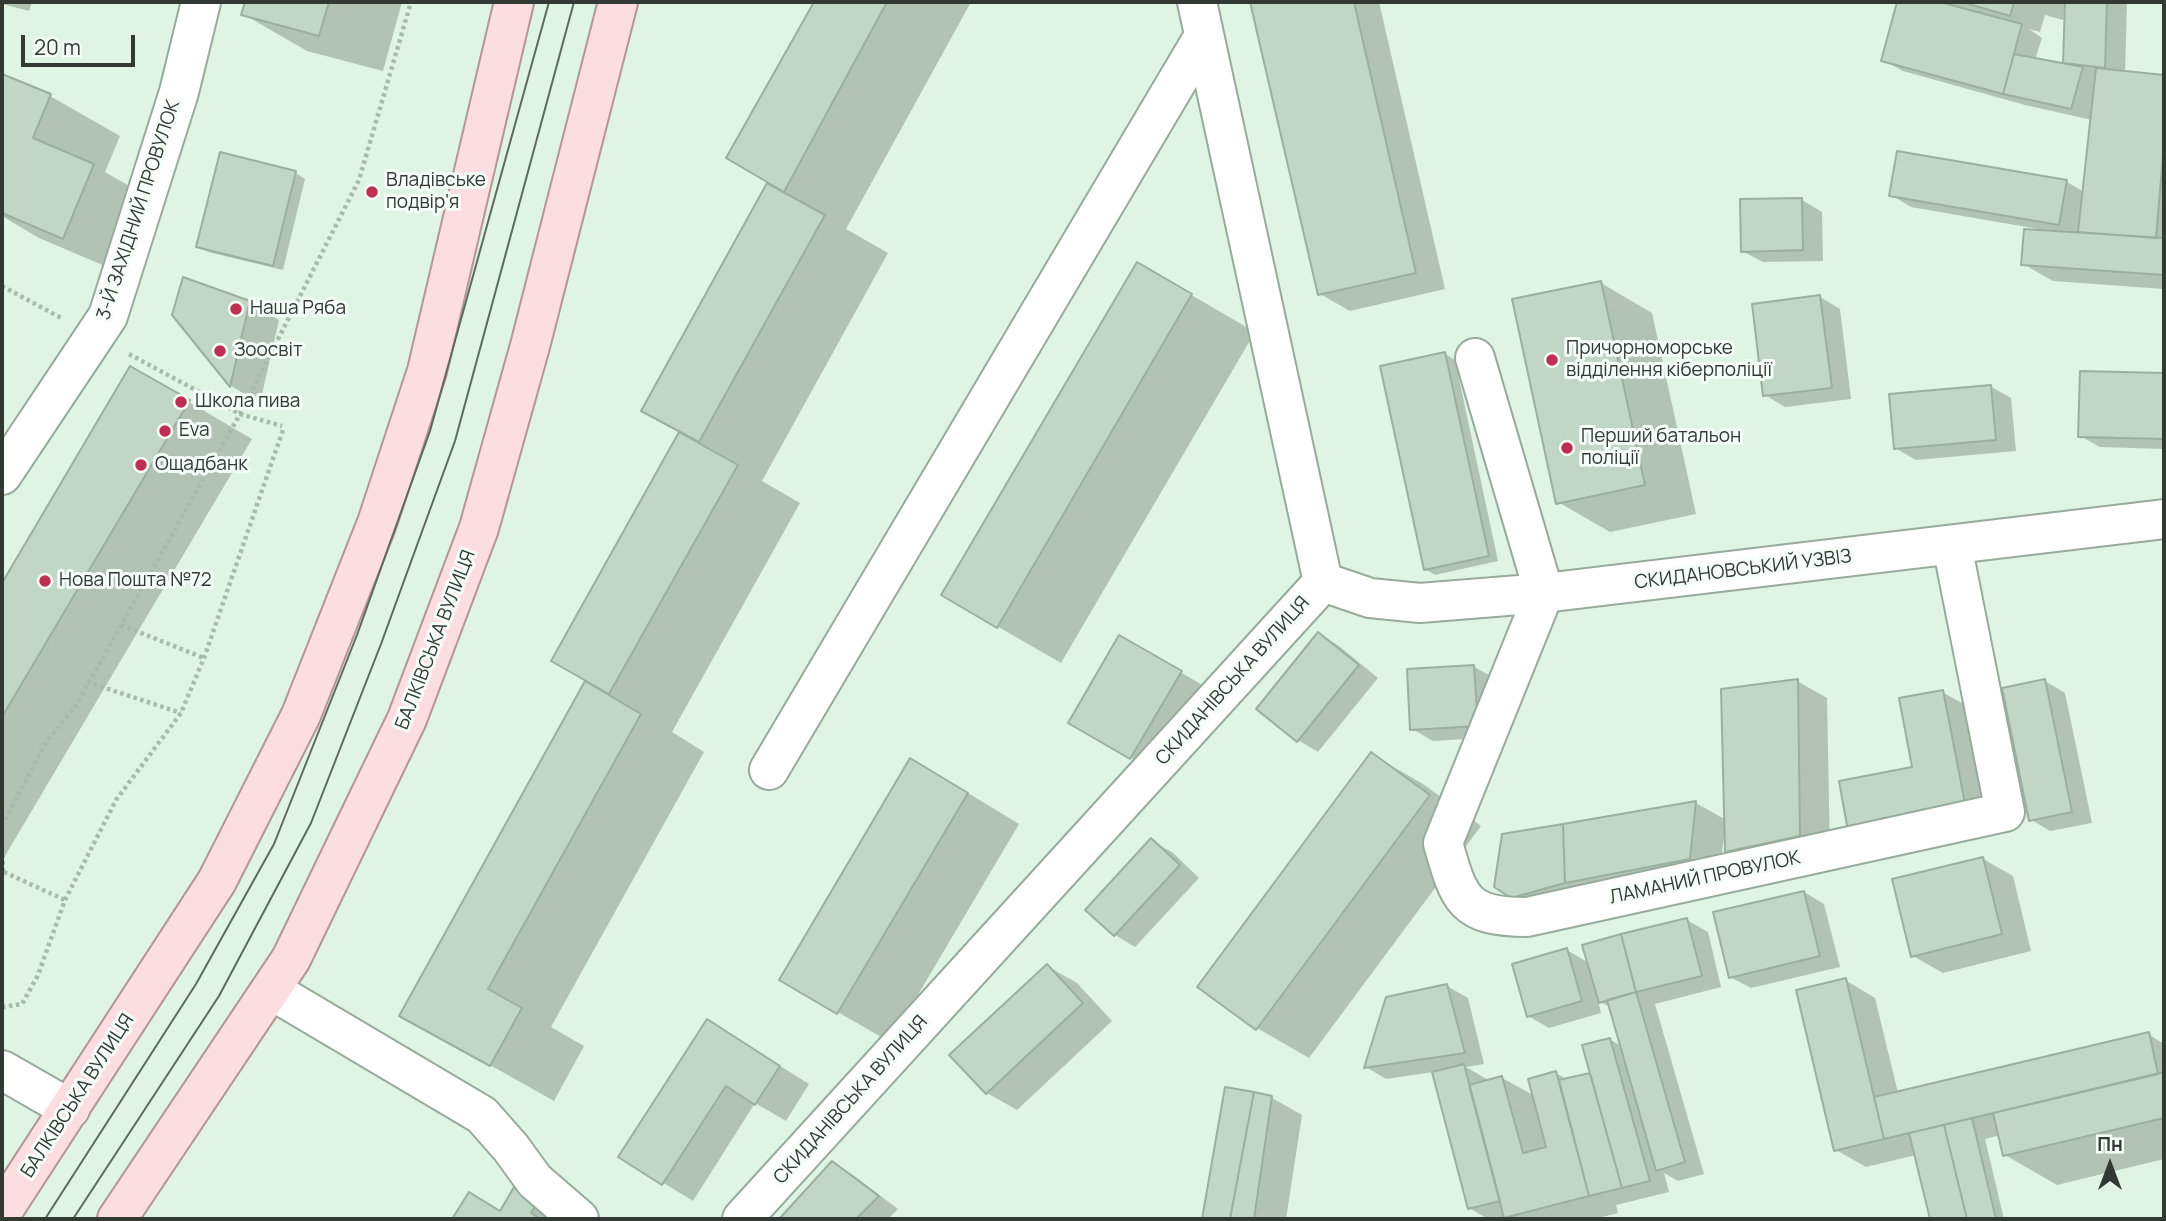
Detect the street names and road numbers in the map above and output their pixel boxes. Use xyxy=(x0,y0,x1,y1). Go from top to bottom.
street label: 3-Й ЗАХІДНИЙ ПРОВУЛОК xyxy=(93,97,185,323)
street label: СКИДАНОВСЬКИЙ УЗВІЗ xyxy=(1633,545,1853,595)
street label: БАЛКІВСЬКА ВУЛИЦЯ xyxy=(391,547,481,733)
street label: СКИДАНІВСЬКА ВУЛИЦЯ xyxy=(1151,592,1315,770)
street label: ЛАМАНИЙ ПРОВУЛОК xyxy=(1608,847,1802,909)
street label: БАЛКІВСЬКА ВУЛИЦЯ xyxy=(17,1010,139,1182)
street label: СКИДАНІВСЬКА ВУЛИЦЯ xyxy=(769,1011,933,1189)

